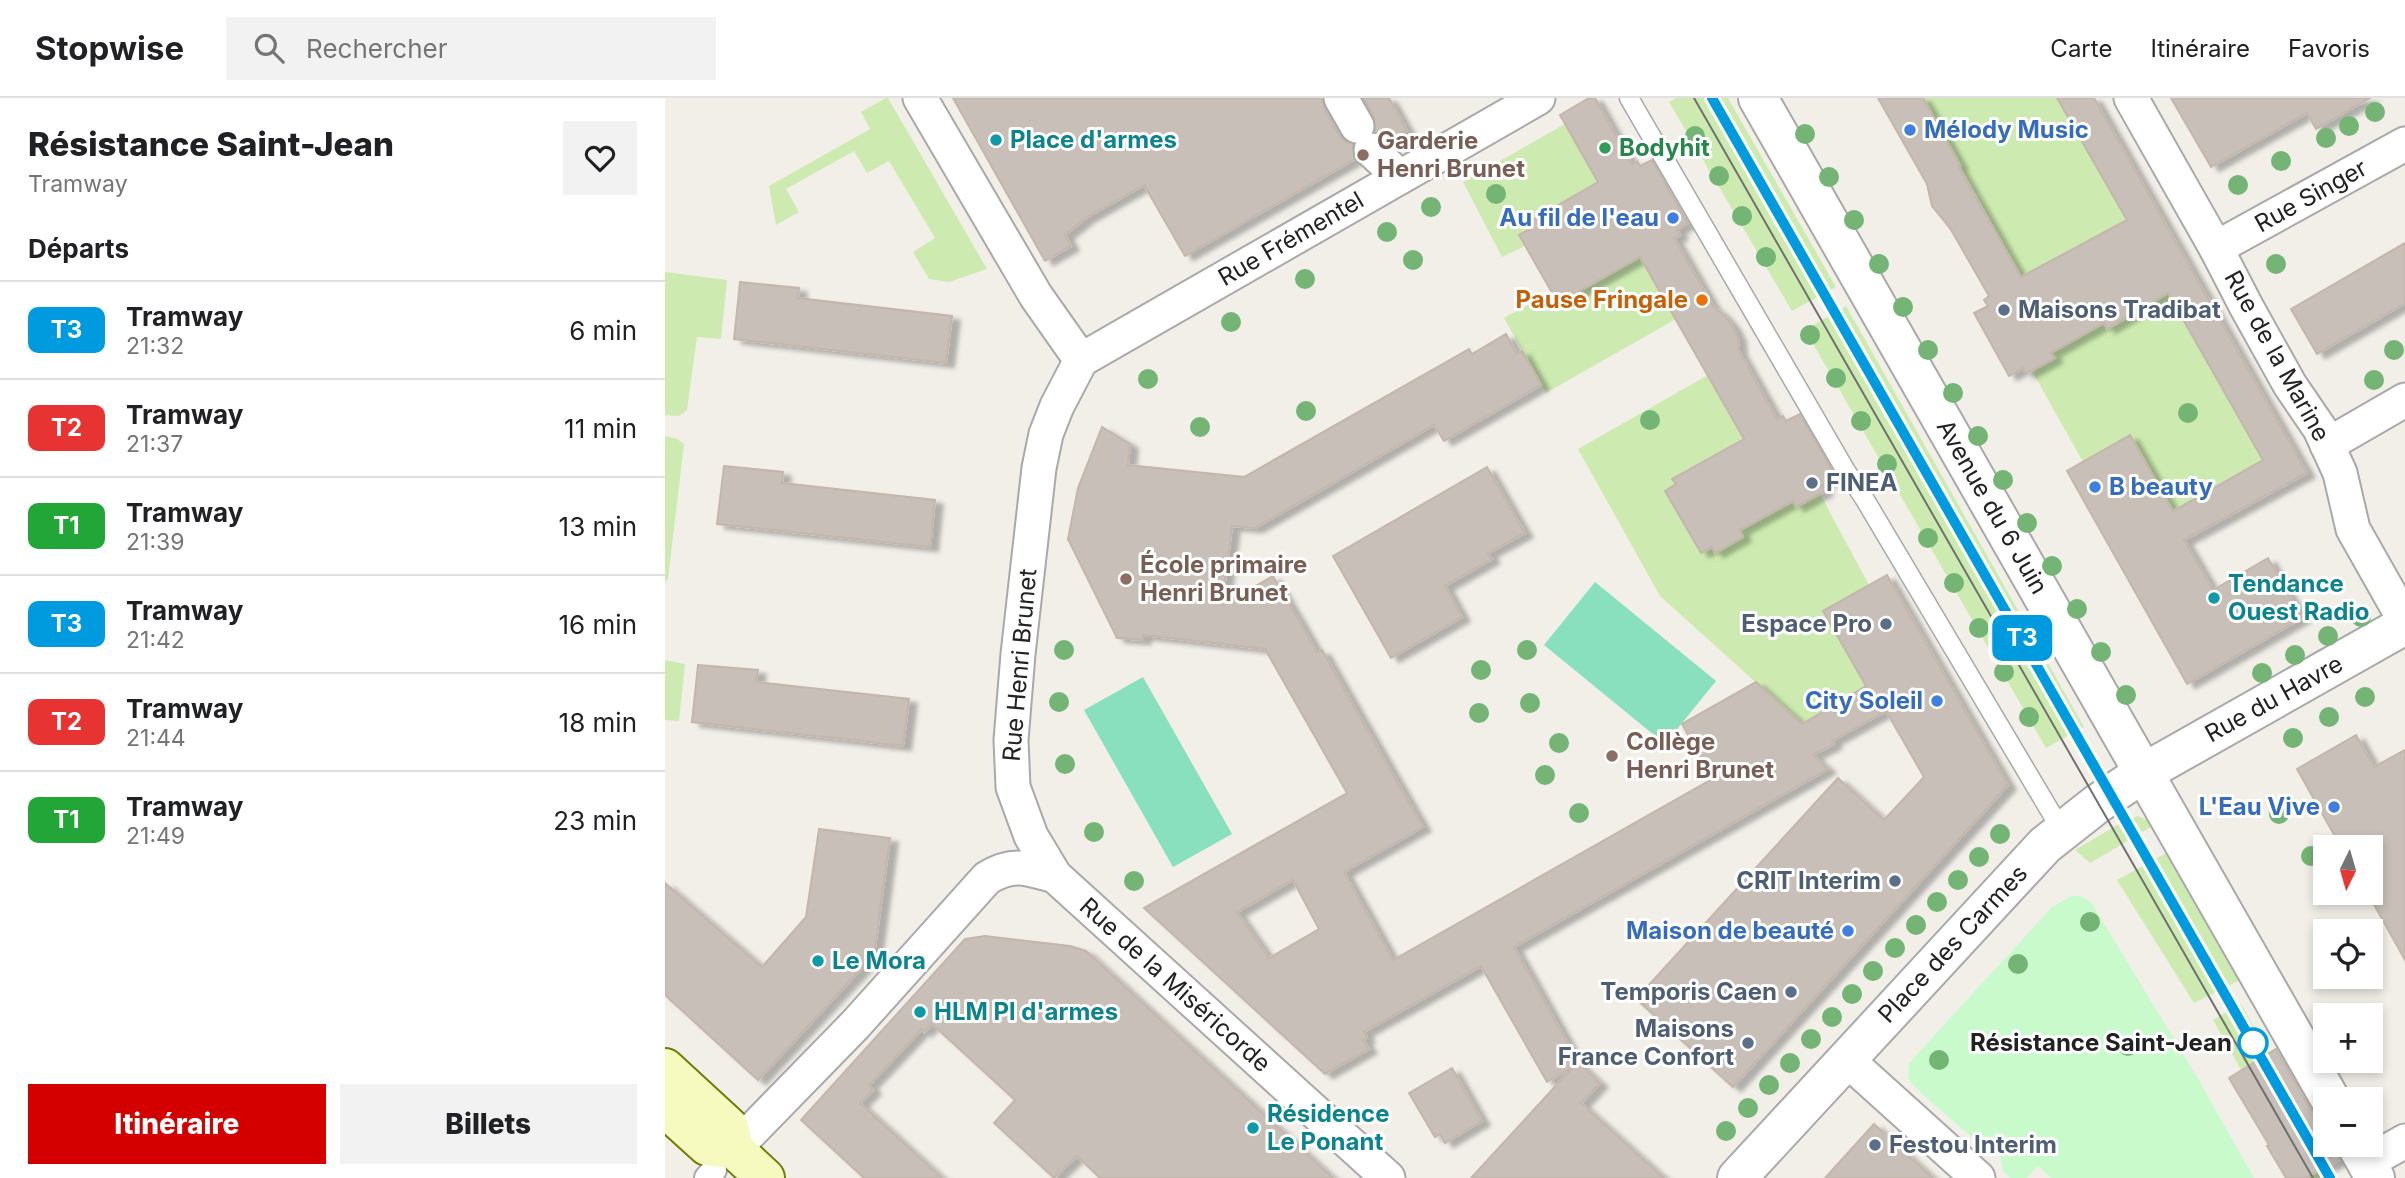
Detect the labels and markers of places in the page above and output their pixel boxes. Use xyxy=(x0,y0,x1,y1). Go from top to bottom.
place label: Mélody Music xyxy=(1924,115,2089,144)
marker: Mélody Music xyxy=(1902,122,1918,138)
place label: Place d'armes xyxy=(1010,125,1177,154)
place label: Garderie Henri Brunet xyxy=(1377,126,1525,183)
marker: Place d'armes xyxy=(988,132,1004,148)
place label: Bodyhit xyxy=(1619,133,1710,162)
marker: Bodyhit xyxy=(1597,140,1613,156)
marker: Garderie Henri Brunet xyxy=(1355,147,1371,163)
place label: Au fil de l'eau xyxy=(1499,203,1659,232)
marker: Au fil de l'eau xyxy=(1665,210,1681,226)
place label: Pause Fringale xyxy=(1516,285,1688,314)
marker: Pause Fringale xyxy=(1694,292,1710,308)
place label: Maisons Tradibat xyxy=(2018,295,2221,324)
marker: Maisons Tradibat xyxy=(1996,302,2012,318)
place label: FINEA xyxy=(1826,468,1898,497)
place label: B beauty xyxy=(2109,472,2213,501)
marker: FINEA xyxy=(1804,475,1820,491)
marker: B beauty xyxy=(2087,479,2103,495)
place label: École primaire Henri Brunet xyxy=(1140,550,1307,607)
place label: Tendance Ouest Radio xyxy=(2228,569,2370,626)
marker: École primaire Henri Brunet xyxy=(1118,571,1134,587)
marker: Tendance Ouest Radio xyxy=(2206,590,2222,606)
place label: Espace Pro xyxy=(1741,609,1872,638)
marker: Espace Pro xyxy=(1878,616,1894,632)
place label: City Soleil xyxy=(1805,686,1923,715)
marker: City Soleil xyxy=(1929,693,1945,709)
place label: Collège Henri Brunet xyxy=(1626,727,1774,784)
marker: Collège Henri Brunet xyxy=(1604,748,1620,764)
place label: L'Eau Vive xyxy=(2199,792,2320,821)
marker: L'Eau Vive xyxy=(2326,799,2342,815)
place label: CRIT Interim xyxy=(1736,866,1881,895)
marker: CRIT Interim xyxy=(1887,873,1903,889)
place label: Maison de beauté xyxy=(1626,916,1834,945)
marker: Maison de beauté xyxy=(1840,923,1856,939)
place label: Le Mora xyxy=(832,946,926,975)
marker: Le Mora xyxy=(810,953,826,969)
place label: Temporis Caen xyxy=(1600,977,1777,1006)
marker: Temporis Caen xyxy=(1783,984,1799,1000)
place label: HLM Pl d'armes xyxy=(934,997,1118,1026)
marker: HLM Pl d'armes xyxy=(912,1004,928,1020)
place label: Maisons France Confort xyxy=(1558,1014,1734,1071)
place label: Résistance Saint-Jean xyxy=(1970,1028,2232,1057)
marker: Résistance Saint-Jean xyxy=(2238,1028,2268,1058)
marker: Maisons France Confort xyxy=(1740,1035,1756,1051)
place label: Résidence Le Ponant xyxy=(1267,1099,1390,1156)
marker: Résidence Le Ponant xyxy=(1245,1120,1261,1136)
place label: Festou Interim xyxy=(1889,1130,2057,1159)
marker: Festou Interim xyxy=(1867,1137,1883,1153)

